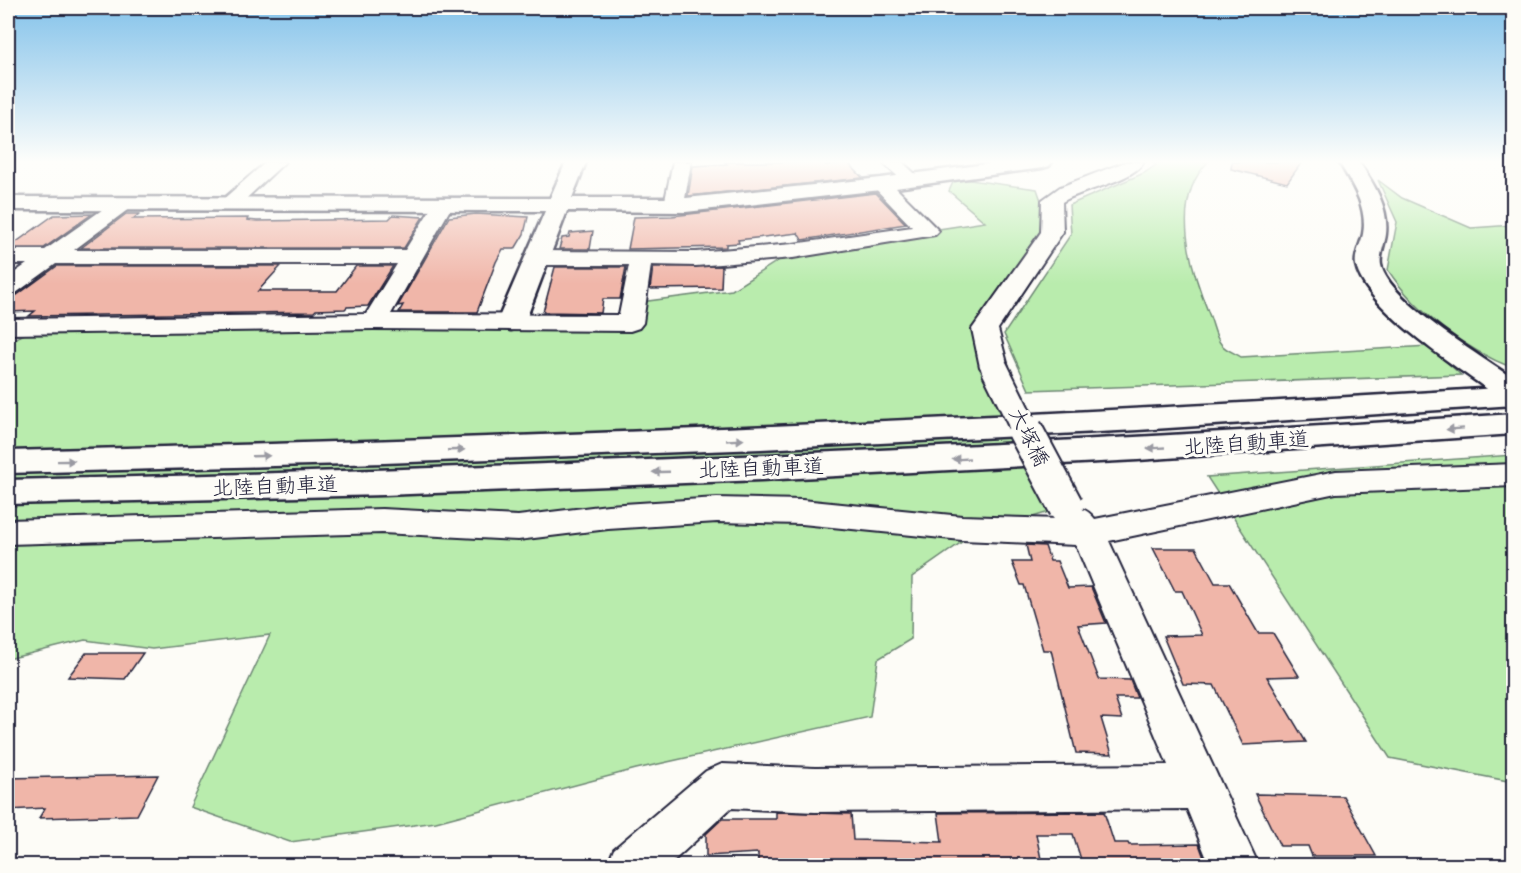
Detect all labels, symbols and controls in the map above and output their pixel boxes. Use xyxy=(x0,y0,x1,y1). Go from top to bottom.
street label: 大塚橋 xyxy=(1003,403,1055,471)
one-way arrow xyxy=(1446,424,1465,433)
street label: 北陸自動車道 xyxy=(1182,426,1310,460)
one-way arrow xyxy=(725,435,744,444)
one-way arrow xyxy=(1146,444,1165,453)
one-way arrow xyxy=(446,446,465,455)
one-way arrow xyxy=(251,451,270,461)
street label: 北陸自動車道 xyxy=(698,453,824,483)
one-way arrow xyxy=(952,454,971,464)
one-way arrow xyxy=(56,456,75,465)
one-way arrow xyxy=(652,468,671,477)
street label: 北陸自動車道 xyxy=(212,471,338,501)

